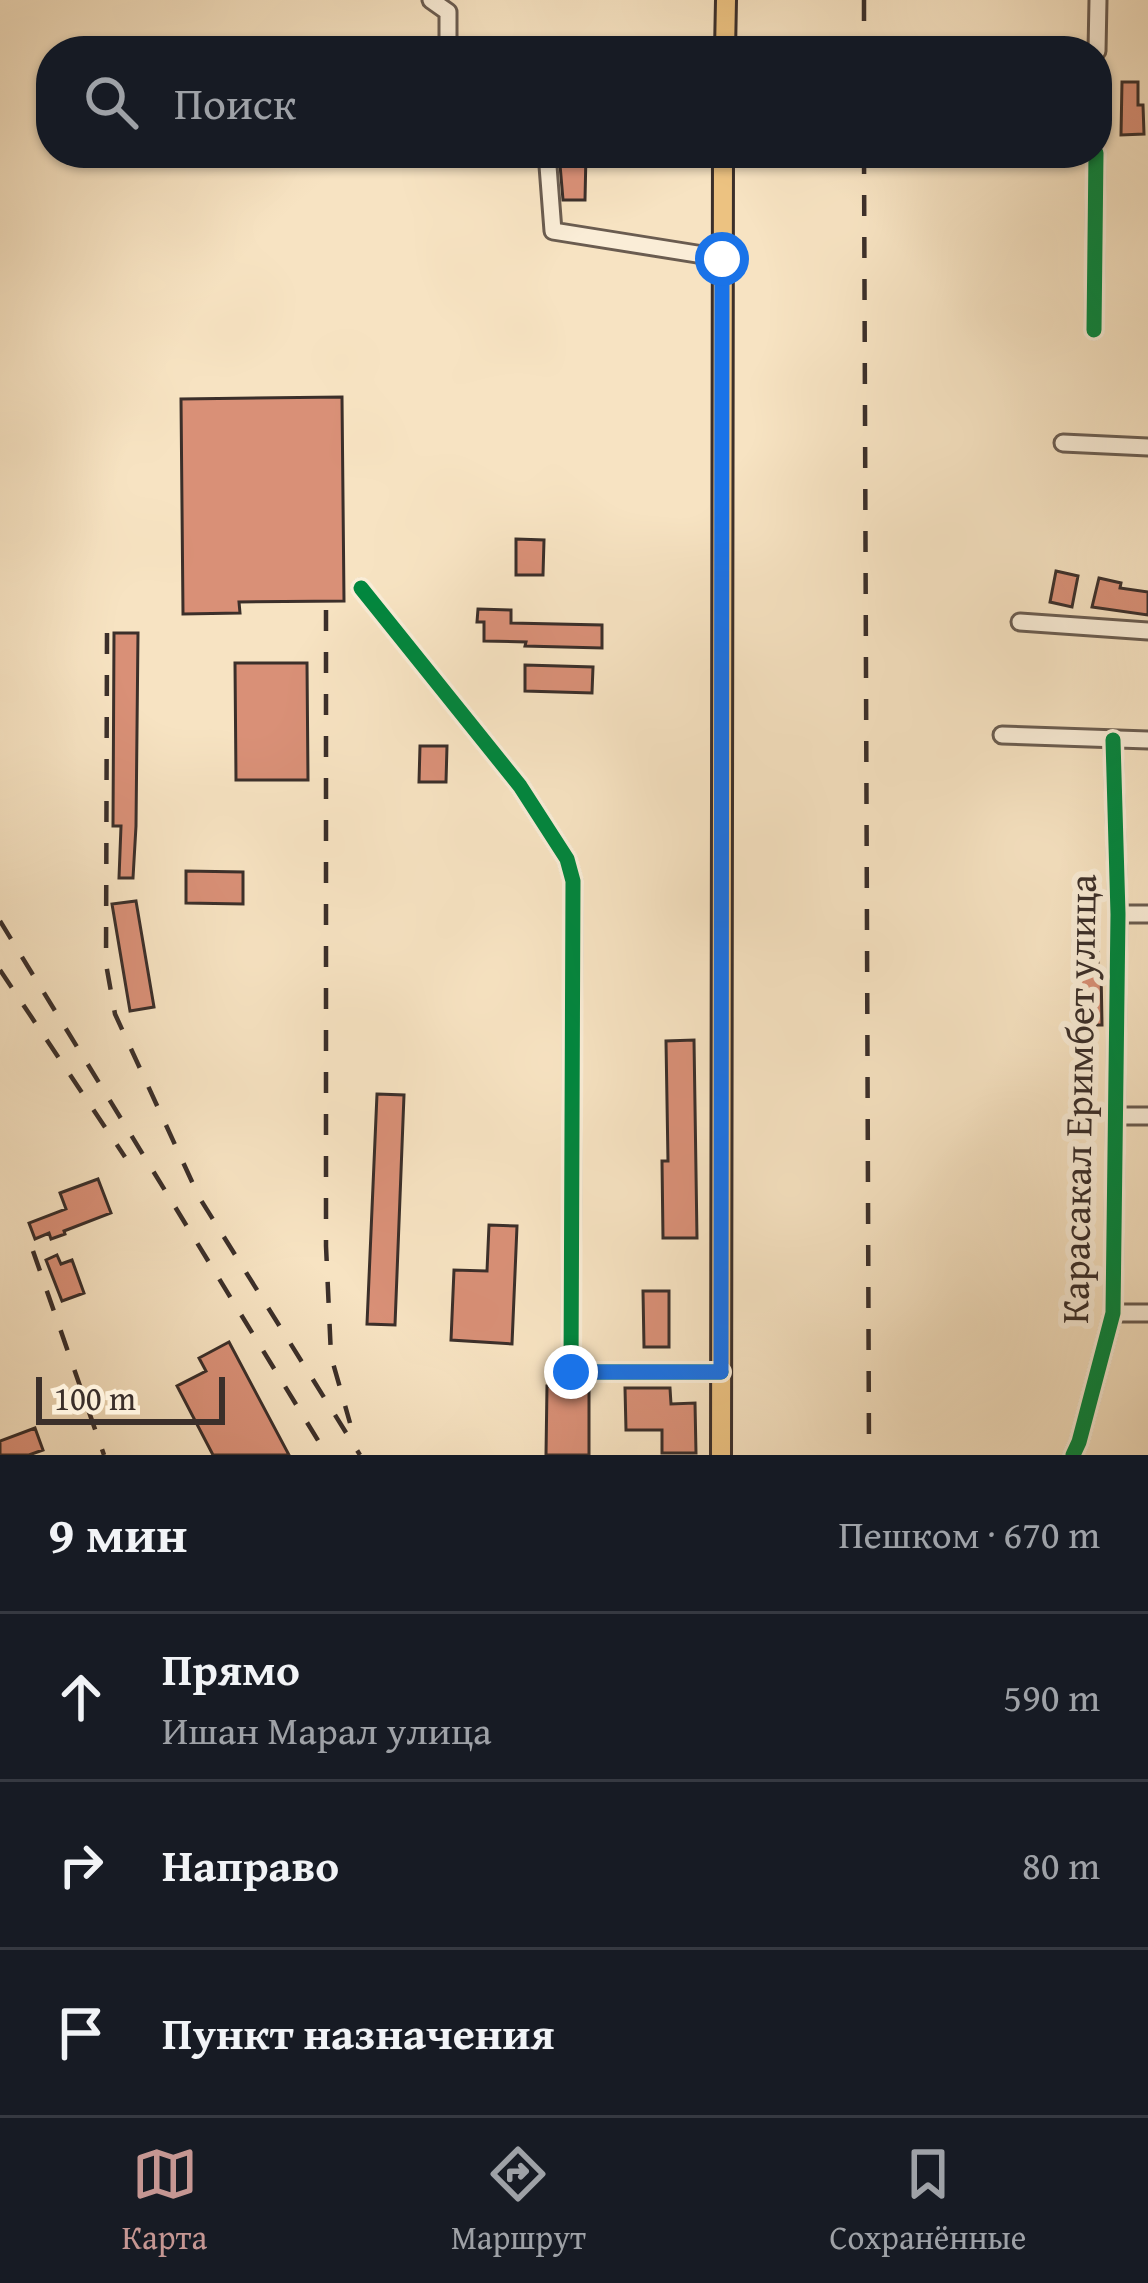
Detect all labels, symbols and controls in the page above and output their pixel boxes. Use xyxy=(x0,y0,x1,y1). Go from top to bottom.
search box xyxy=(36,36,1112,168)
icon: search xyxy=(78,69,144,135)
text: Поиск xyxy=(174,70,296,135)
route start xyxy=(695,232,749,286)
street label: Карасакал Еримбет улица xyxy=(1045,873,1110,1324)
route end xyxy=(544,1345,598,1399)
scale bar xyxy=(36,1371,225,1424)
text: 100 m xyxy=(54,1374,136,1422)
text: 9 мин xyxy=(48,1496,187,1571)
text: Пешком · 670 m xyxy=(838,1505,1100,1562)
text: Прямо xyxy=(162,1636,300,1701)
icon: ahead xyxy=(48,1664,114,1730)
text: 590 m xyxy=(1003,1668,1100,1725)
text: Ишан Марал улица xyxy=(162,1701,492,1758)
icon: right xyxy=(48,1832,114,1898)
text: Направо xyxy=(162,1832,339,1897)
text: 80 m xyxy=(1022,1836,1100,1893)
icon: arrive xyxy=(48,2000,114,2066)
text: Пункт назначения xyxy=(162,2000,555,2065)
tab: Карта xyxy=(122,2141,207,2261)
tab: Маршрут xyxy=(451,2141,586,2261)
tab: Сохранённые xyxy=(830,2141,1026,2261)

